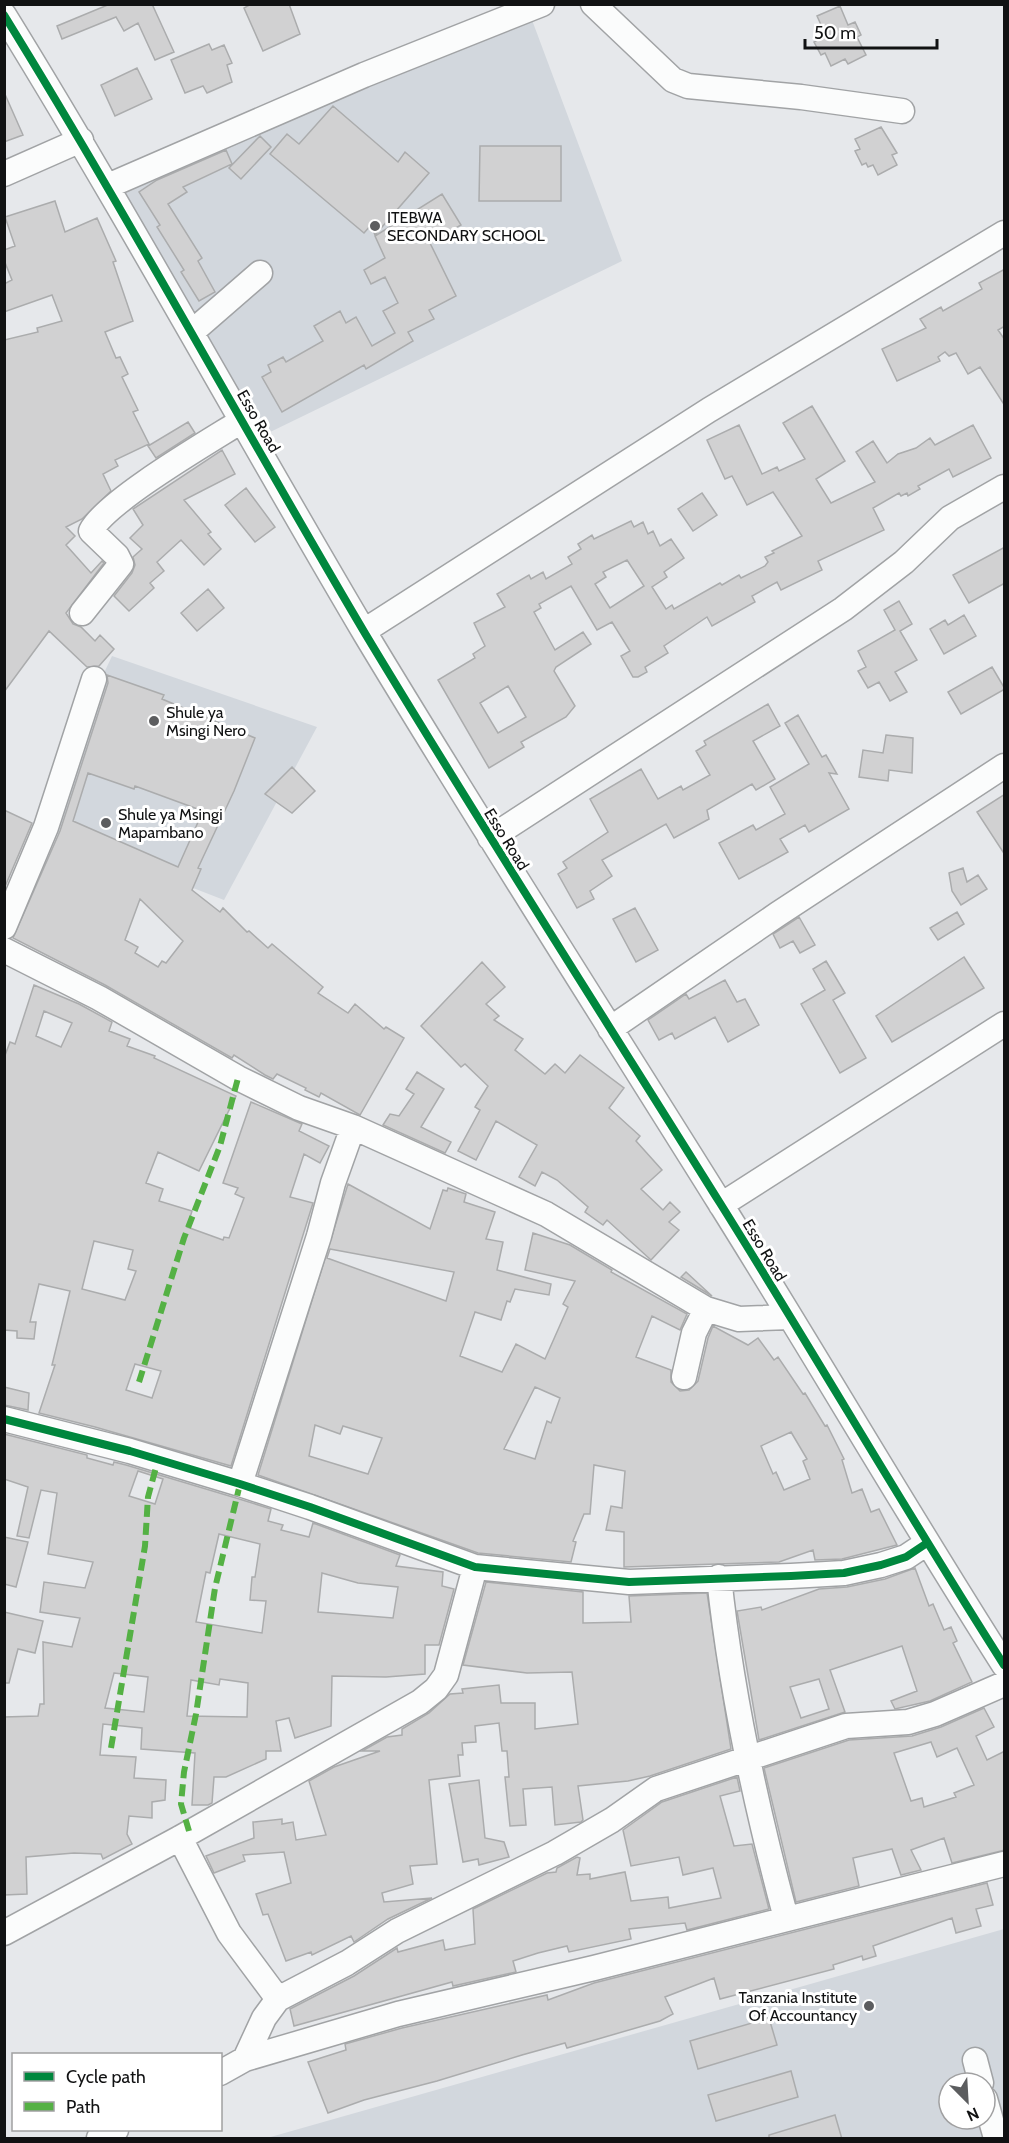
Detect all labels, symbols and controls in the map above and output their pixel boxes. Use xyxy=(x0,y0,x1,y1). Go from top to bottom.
scale bar xyxy=(805,12,937,50)
text: 50 m xyxy=(814,22,856,44)
place label: ITEBWA SECONDARY SCHOOL xyxy=(387,208,545,245)
marker: ITEBWA SECONDARY SCHOOL xyxy=(368,219,382,233)
street label: Esso Road xyxy=(233,387,284,456)
place label: Shule ya Msingi Nero xyxy=(166,703,246,740)
marker: Shule ya Msingi Nero xyxy=(147,714,161,728)
place label: Shule ya Msingi Mapambano xyxy=(118,805,223,842)
street label: Esso Road xyxy=(480,805,533,874)
marker: Shule ya Msingi Mapambano xyxy=(99,816,113,830)
street label: Esso Road xyxy=(739,1216,791,1285)
place label: Tanzania Institute Of Accountancy xyxy=(738,1988,857,2025)
marker: Tanzania Institute Of Accountancy xyxy=(862,1999,876,2013)
legend xyxy=(12,2053,222,2131)
text: Cycle path xyxy=(66,2066,146,2088)
north arrow xyxy=(937,2071,997,2131)
text: Path xyxy=(66,2096,100,2118)
text: N xyxy=(964,2103,982,2125)

